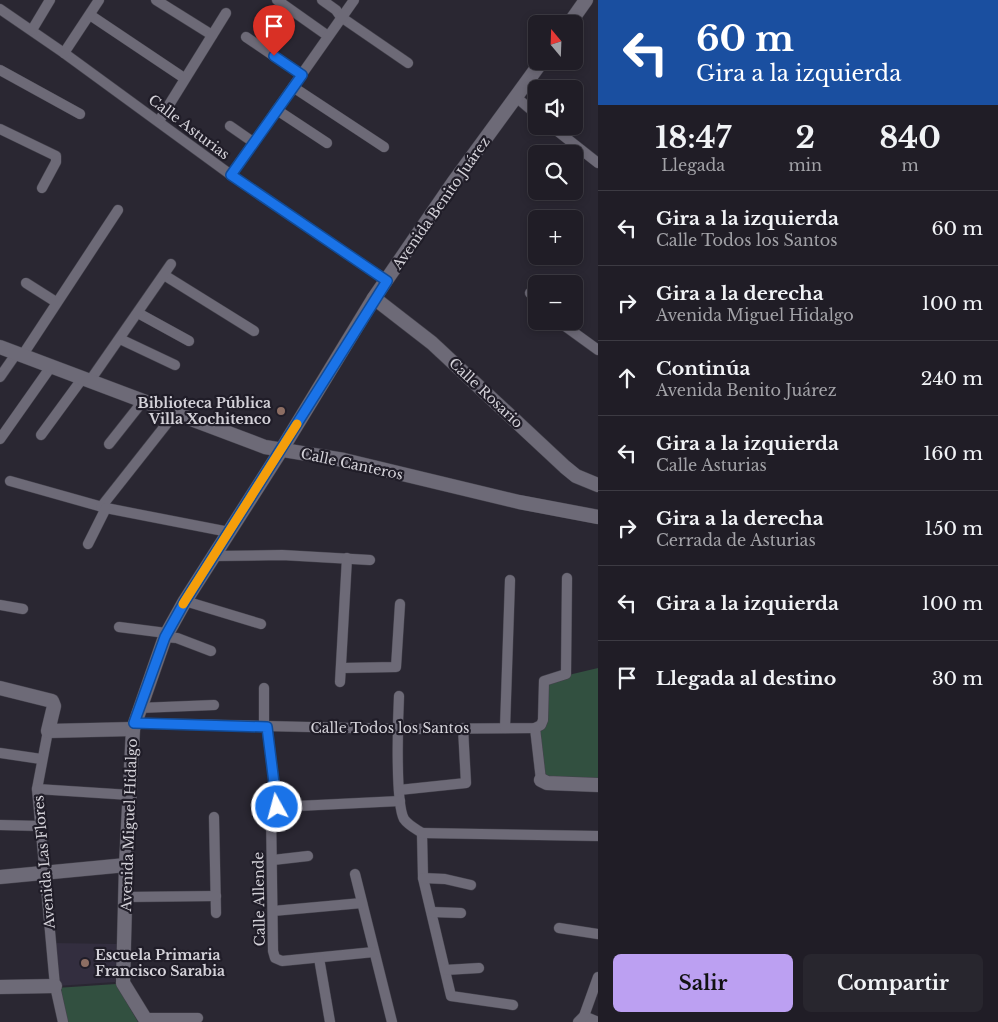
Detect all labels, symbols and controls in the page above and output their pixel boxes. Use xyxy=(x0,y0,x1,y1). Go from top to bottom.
pin xyxy=(253,5,295,56)
icon: arrive xyxy=(260,12,288,40)
north arrow xyxy=(528,15,582,70)
map controls xyxy=(528,15,583,330)
text: 60 m xyxy=(696,17,794,60)
icon: left xyxy=(613,20,678,85)
text: Gira a la izquierda xyxy=(696,60,901,87)
button: sound xyxy=(528,80,583,135)
street label: Calle Asturias xyxy=(145,91,233,163)
text: 18:47 xyxy=(655,119,731,156)
text: 2 xyxy=(795,119,815,156)
text: 840 xyxy=(879,119,941,156)
street label: Avenida Benito Juárez xyxy=(388,133,494,274)
button: search xyxy=(528,145,583,200)
text: Llegada xyxy=(661,155,725,175)
text: min xyxy=(788,155,822,175)
text: m xyxy=(901,155,919,175)
text: Gira a la izquierda xyxy=(656,207,839,230)
button: + xyxy=(528,210,583,265)
icon: left xyxy=(613,214,641,242)
text: 60 m xyxy=(931,217,983,240)
text: Calle Todos los Santos xyxy=(656,230,838,250)
button: − xyxy=(528,275,583,330)
text: Gira a la derecha xyxy=(656,282,824,305)
icon: right xyxy=(613,289,641,317)
text: 100 m xyxy=(922,292,983,315)
text: Avenida Miguel Hidalgo xyxy=(656,305,854,325)
street label: Calle Rosario xyxy=(445,354,527,432)
text: Continúa xyxy=(656,357,750,380)
icon: ahead xyxy=(613,364,641,392)
text: 240 m xyxy=(921,367,983,390)
text: Avenida Benito Juárez xyxy=(656,380,837,400)
place label: Biblioteca Pública Villa Xochitenco xyxy=(138,394,271,428)
marker: Biblioteca Pública Villa Xochitenco xyxy=(275,405,287,417)
text: Gira a la izquierda xyxy=(656,432,839,455)
icon: left xyxy=(613,439,641,467)
text: 160 m xyxy=(923,442,983,465)
street label: Calle Canteros xyxy=(299,444,405,484)
text: Calle Asturias xyxy=(656,455,767,475)
text: Gira a la derecha xyxy=(656,507,824,530)
icon: right xyxy=(613,514,641,542)
text: 150 m xyxy=(924,517,983,540)
text: Cerrada de Asturias xyxy=(656,530,816,550)
icon: left xyxy=(613,589,641,617)
text: Gira a la izquierda xyxy=(656,592,839,615)
text: 100 m xyxy=(922,592,983,615)
icon: arrive xyxy=(613,664,641,692)
text: Llegada al destino xyxy=(656,667,836,690)
text: 30 m xyxy=(932,667,983,690)
street label: Calle Todos los Santos xyxy=(311,719,469,737)
street label: Avenida Miguel Hidalgo xyxy=(117,738,141,913)
position arrow xyxy=(250,780,302,832)
street label: Avenida Las Flores xyxy=(29,794,59,931)
street label: Calle Allende xyxy=(249,852,269,946)
place label: Escuela Primaria Francisco Sarabia xyxy=(95,946,225,980)
button: Salir xyxy=(613,954,793,1012)
button: Compartir xyxy=(803,954,983,1012)
marker: Escuela Primaria Francisco Sarabia xyxy=(79,957,91,969)

